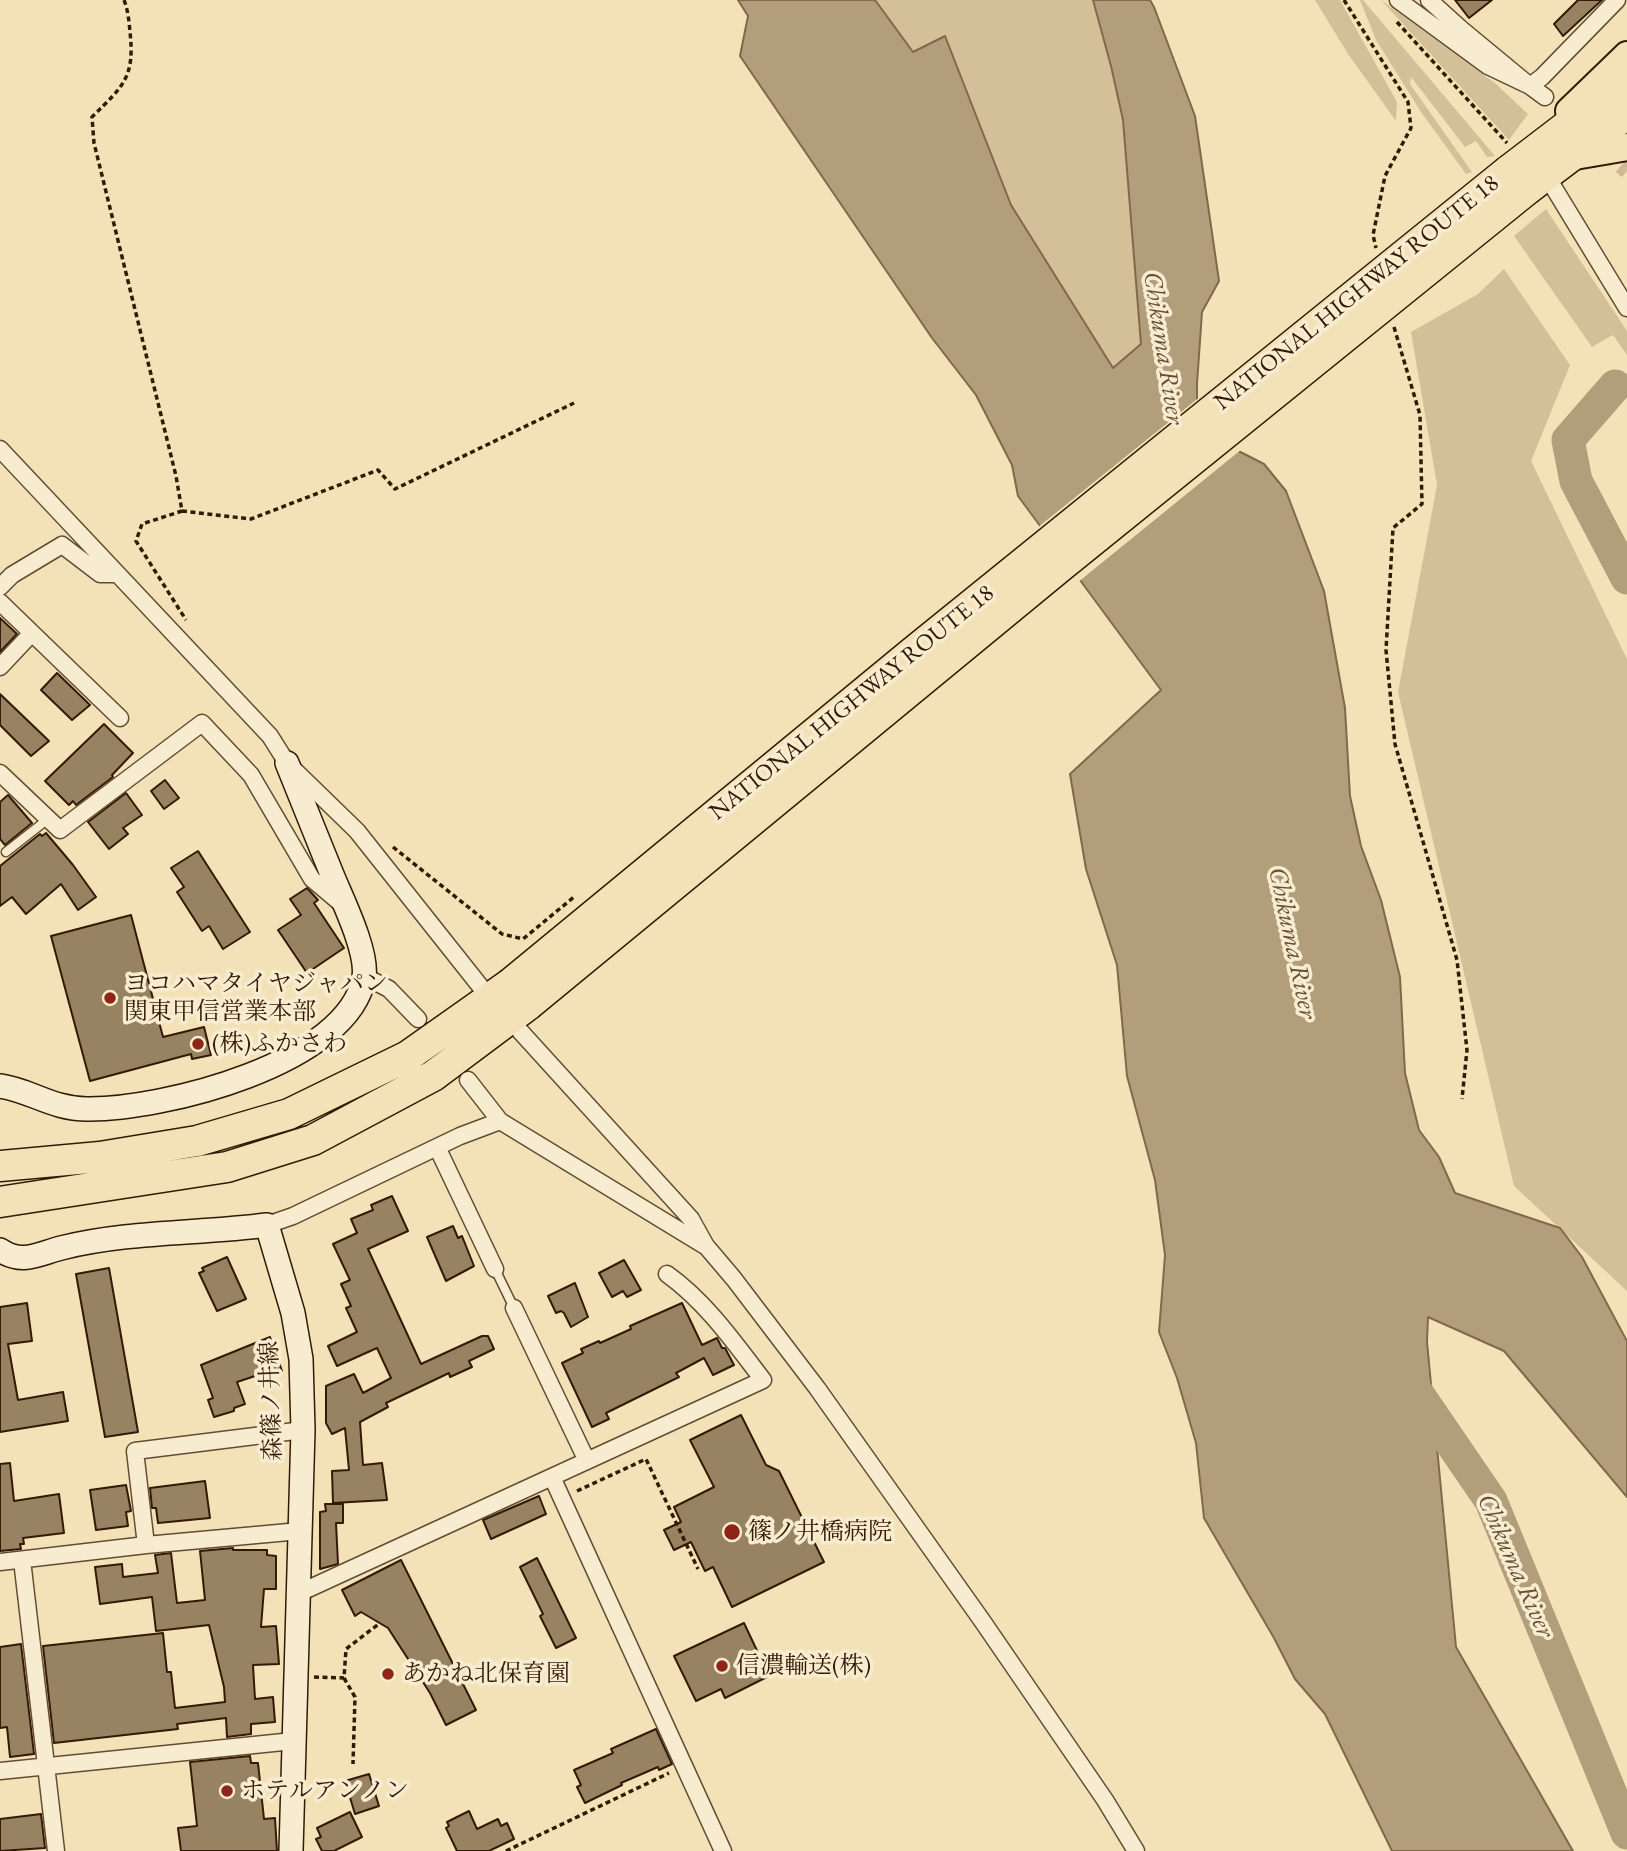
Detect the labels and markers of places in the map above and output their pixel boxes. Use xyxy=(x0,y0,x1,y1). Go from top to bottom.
place label: ヨコハマタイヤジャパン 関東甲信営業本部 xyxy=(124,970,388,1026)
marker: ヨコハマタイヤジャパン 関東甲信営業本部 xyxy=(102,990,118,1006)
place label: (株)ふかさわ xyxy=(212,1030,347,1058)
marker: (株)ふかさわ xyxy=(190,1036,206,1052)
place label: 篠ノ井橋病院 xyxy=(748,1518,892,1546)
marker: 篠ノ井橋病院 xyxy=(722,1522,742,1542)
place label: 信濃輸送(株) xyxy=(736,1652,871,1680)
marker: 信濃輸送(株) xyxy=(714,1658,730,1674)
place label: あかね北保育園 xyxy=(402,1660,570,1688)
marker: あかね北保育園 xyxy=(380,1666,396,1682)
place label: ホテルアンノン xyxy=(241,1777,409,1805)
marker: ホテルアンノン xyxy=(219,1783,235,1799)

